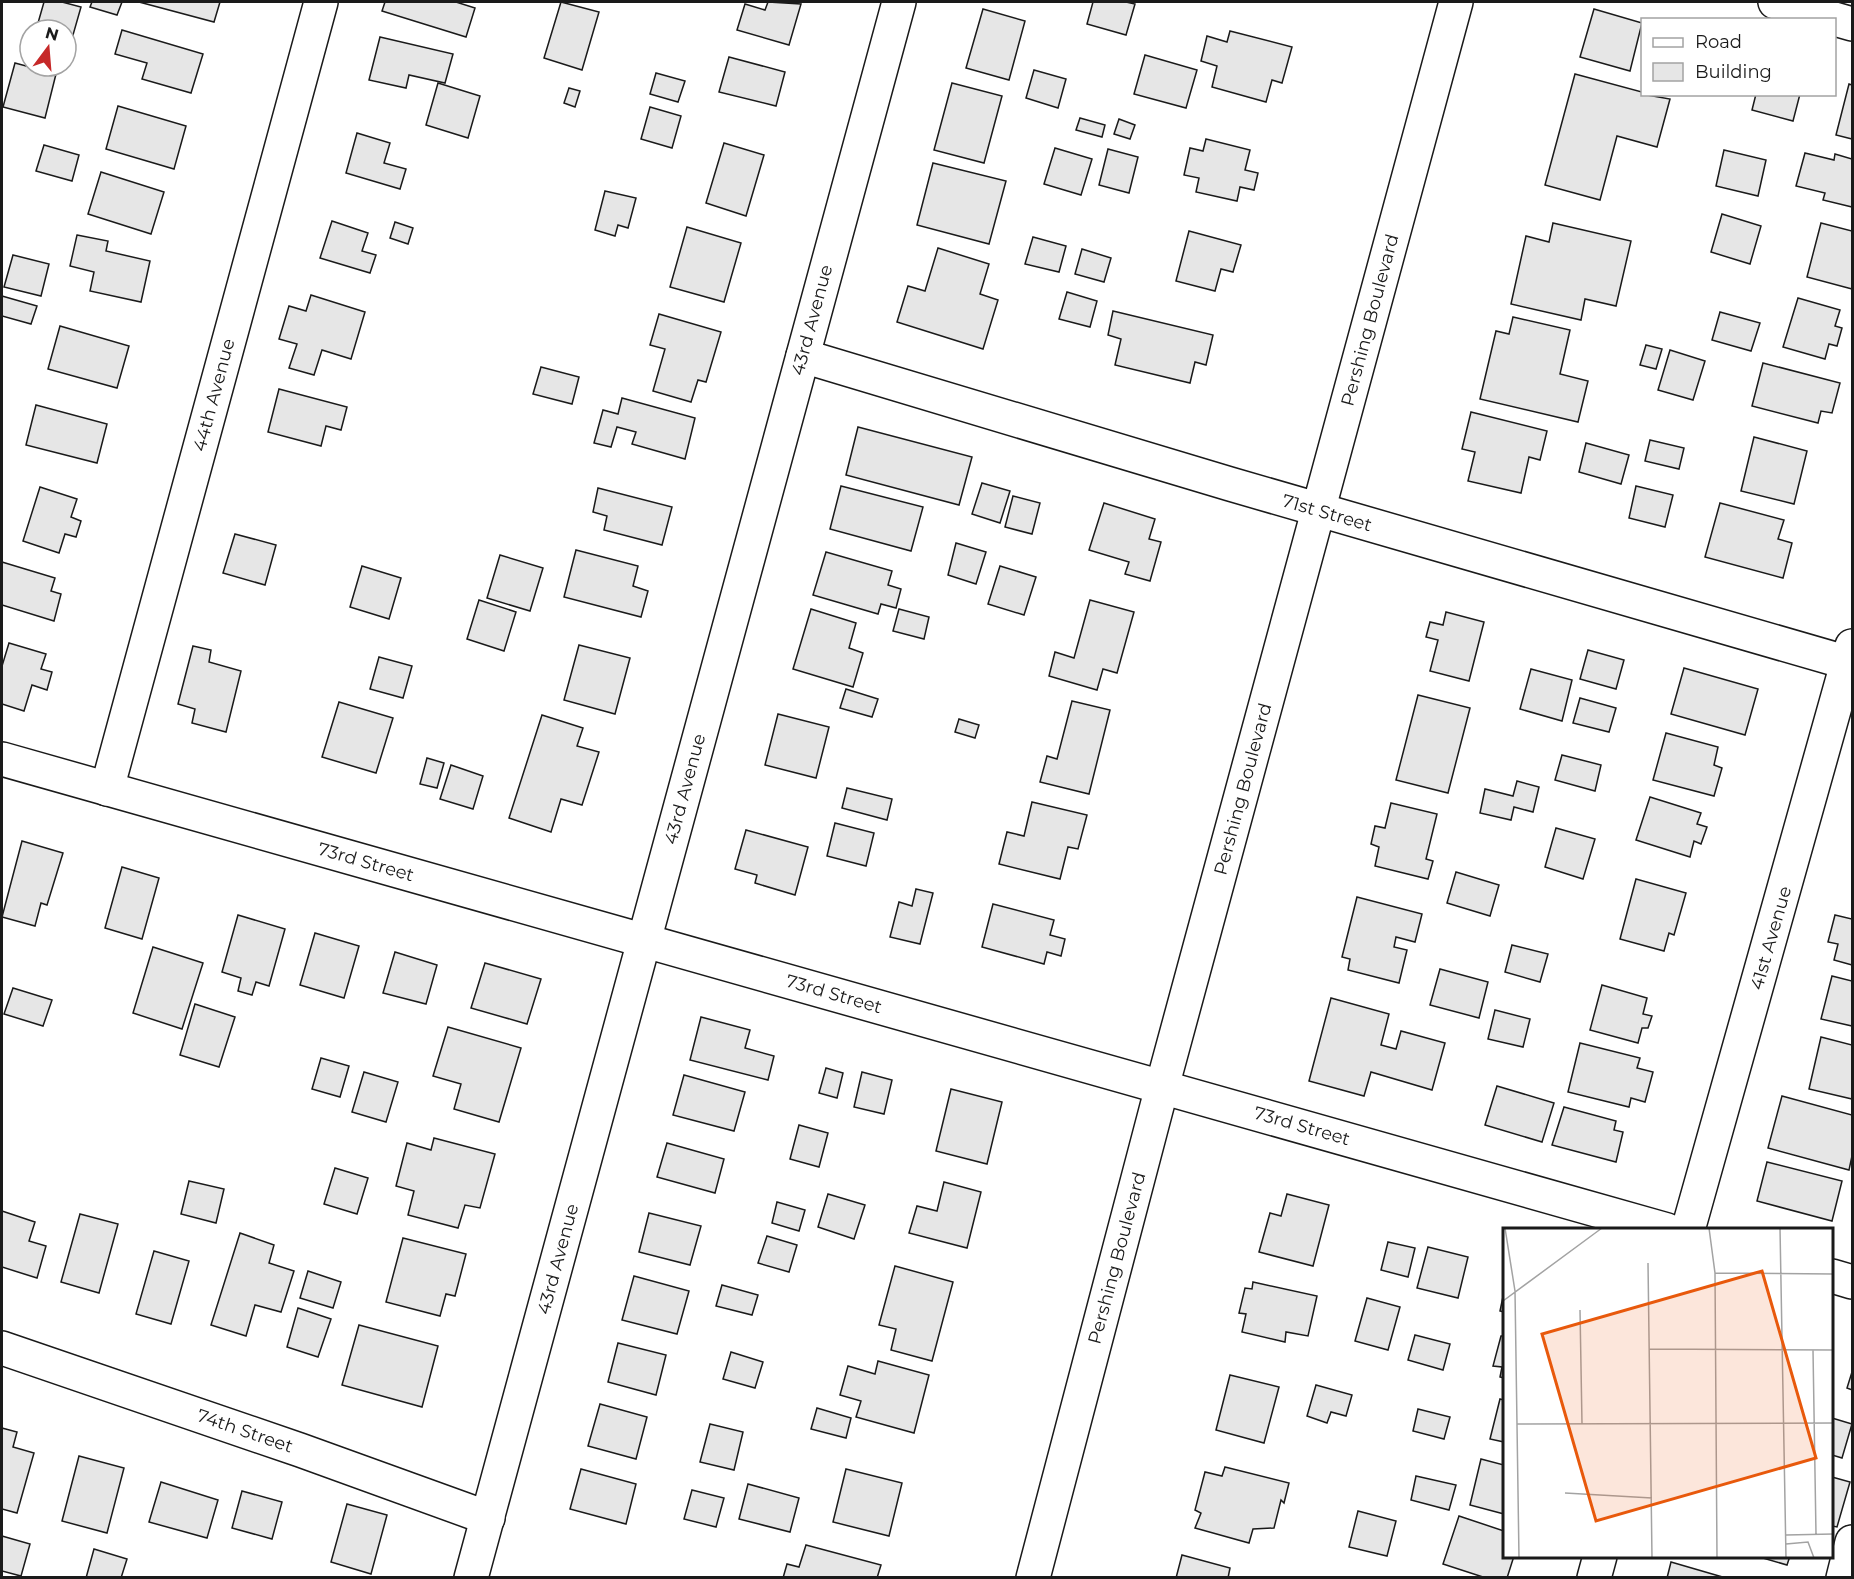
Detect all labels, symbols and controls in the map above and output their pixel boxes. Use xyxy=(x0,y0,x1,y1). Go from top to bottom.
north arrow xyxy=(18,18,78,78)
legend xyxy=(1641,18,1836,96)
text: N xyxy=(43,23,61,45)
text: Road xyxy=(1695,31,1742,53)
text: Building xyxy=(1695,61,1772,83)
street label: Pershing Boulevard xyxy=(1336,231,1404,409)
street label: 43rd Avenue xyxy=(787,262,837,378)
street label: 44th Avenue xyxy=(188,336,240,454)
street label: 71st Street xyxy=(1280,490,1374,536)
street label: Pershing Boulevard xyxy=(1209,700,1277,878)
street label: 43rd Avenue xyxy=(660,731,710,847)
street label: 73rd Street xyxy=(315,838,417,886)
street label: 41st Avenue xyxy=(1746,884,1796,992)
street label: 73rd Street xyxy=(783,970,885,1018)
street label: 73rd Street xyxy=(1251,1102,1353,1150)
street label: Pershing Boulevard xyxy=(1083,1169,1151,1347)
street label: 43rd Avenue xyxy=(533,1201,583,1317)
inset map xyxy=(1503,1228,1833,1558)
street label: 74th Street xyxy=(194,1404,296,1458)

